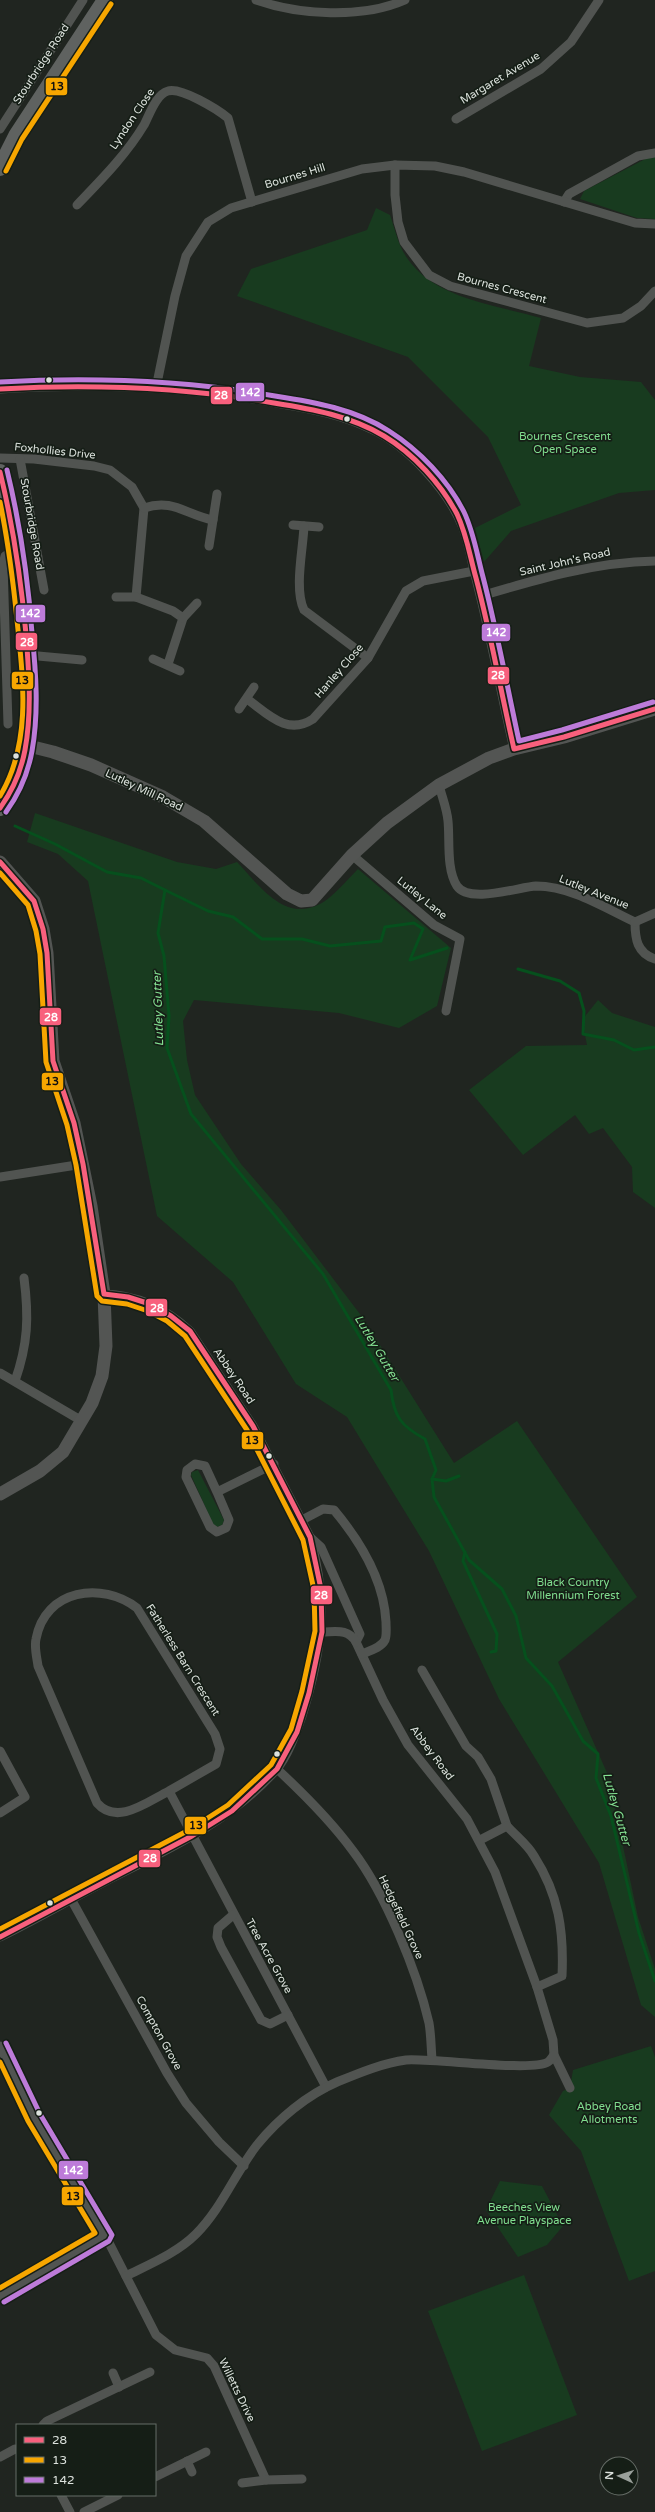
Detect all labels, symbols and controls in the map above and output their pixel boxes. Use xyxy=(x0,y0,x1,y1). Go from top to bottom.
street label: Stourbridge Road xyxy=(10,22,72,106)
street label: Margaret Avenue xyxy=(458,49,542,107)
line badge: 13 xyxy=(45,77,68,96)
text: 13 xyxy=(50,80,64,93)
street label: Lyndon Close xyxy=(107,86,157,152)
street label: Bournes Hill xyxy=(263,161,327,191)
street label: Bournes Crescent xyxy=(456,270,548,306)
unlabelled marker xyxy=(44,375,54,385)
line badge: 142 xyxy=(235,382,265,402)
line badge: 28 xyxy=(210,386,233,405)
text: 142 xyxy=(240,386,260,399)
text: 28 xyxy=(214,389,228,402)
unlabelled marker xyxy=(342,414,352,424)
park label: Bournes Crescent Open Space xyxy=(519,430,611,456)
street label: Foxhollies Drive xyxy=(14,440,96,462)
street label: Stourbridge Road xyxy=(18,477,46,571)
street label: Saint John's Road xyxy=(518,545,612,579)
line badge: 142 xyxy=(15,604,46,623)
text: 142 xyxy=(20,607,40,620)
line badge: 142 xyxy=(481,623,511,642)
text: 142 xyxy=(486,626,506,639)
line badge: 28 xyxy=(15,632,38,651)
text: 28 xyxy=(20,636,34,649)
street label: Hanley Close xyxy=(312,641,366,701)
line badge: 28 xyxy=(487,666,510,685)
text: 28 xyxy=(491,669,505,682)
line badge: 13 xyxy=(11,671,34,690)
text: 13 xyxy=(15,674,29,687)
unlabelled marker xyxy=(11,751,21,761)
street label: Lutley Mill Road xyxy=(103,766,185,814)
street label: Lutley Avenue xyxy=(557,872,631,912)
street label: Lutley Lane xyxy=(394,874,450,922)
water label: Lutley Gutter xyxy=(150,970,166,1047)
line badge: 28 xyxy=(39,1007,62,1026)
text: 28 xyxy=(44,1011,58,1024)
line badge: 13 xyxy=(41,1072,64,1091)
text: 13 xyxy=(45,1075,59,1088)
line badge: 28 xyxy=(145,1298,168,1317)
text: 28 xyxy=(150,1302,164,1315)
water label: Lutley Gutter xyxy=(352,1312,403,1385)
street label: Abbey Road xyxy=(211,1346,257,1406)
line badge: 13 xyxy=(241,1431,264,1450)
text: 13 xyxy=(245,1434,259,1447)
unlabelled marker xyxy=(264,1451,274,1461)
park label: Black Country Millennium Forest xyxy=(526,1576,620,1602)
line badge: 28 xyxy=(310,1585,333,1605)
text: 28 xyxy=(314,1589,328,1602)
street label: Fatherless Barn Crescent xyxy=(143,1602,223,1718)
street label: Abbey Road xyxy=(407,1723,457,1783)
unlabelled marker xyxy=(272,1749,282,1759)
water label: Lutley Gutter xyxy=(600,1771,634,1848)
line badge: 13 xyxy=(184,1816,207,1835)
text: 13 xyxy=(189,1819,203,1832)
line badge: 28 xyxy=(138,1849,161,1868)
text: 28 xyxy=(143,1852,157,1865)
street label: Hedgefield Grove xyxy=(376,1873,426,1961)
unlabelled marker xyxy=(45,1898,55,1908)
street label: Tree Acre Grove xyxy=(243,1916,295,1996)
street label: Compton Grove xyxy=(133,1994,185,2072)
park label: Abbey Road Allotments xyxy=(577,2100,641,2126)
unlabelled marker xyxy=(34,2108,44,2118)
line badge: 142 xyxy=(58,2160,89,2180)
text: 142 xyxy=(63,2164,83,2177)
line badge: 13 xyxy=(61,2186,84,2206)
text: 13 xyxy=(66,2190,80,2203)
park label: Beeches View Avenue Playspace xyxy=(477,2201,571,2227)
street label: Willetts Drive xyxy=(216,2356,258,2424)
legend xyxy=(16,2424,156,2496)
text: 28 xyxy=(52,2433,67,2447)
text: 13 xyxy=(52,2453,67,2467)
north arrow xyxy=(599,2456,639,2496)
text: N xyxy=(603,2471,616,2480)
text: 142 xyxy=(52,2473,75,2487)

